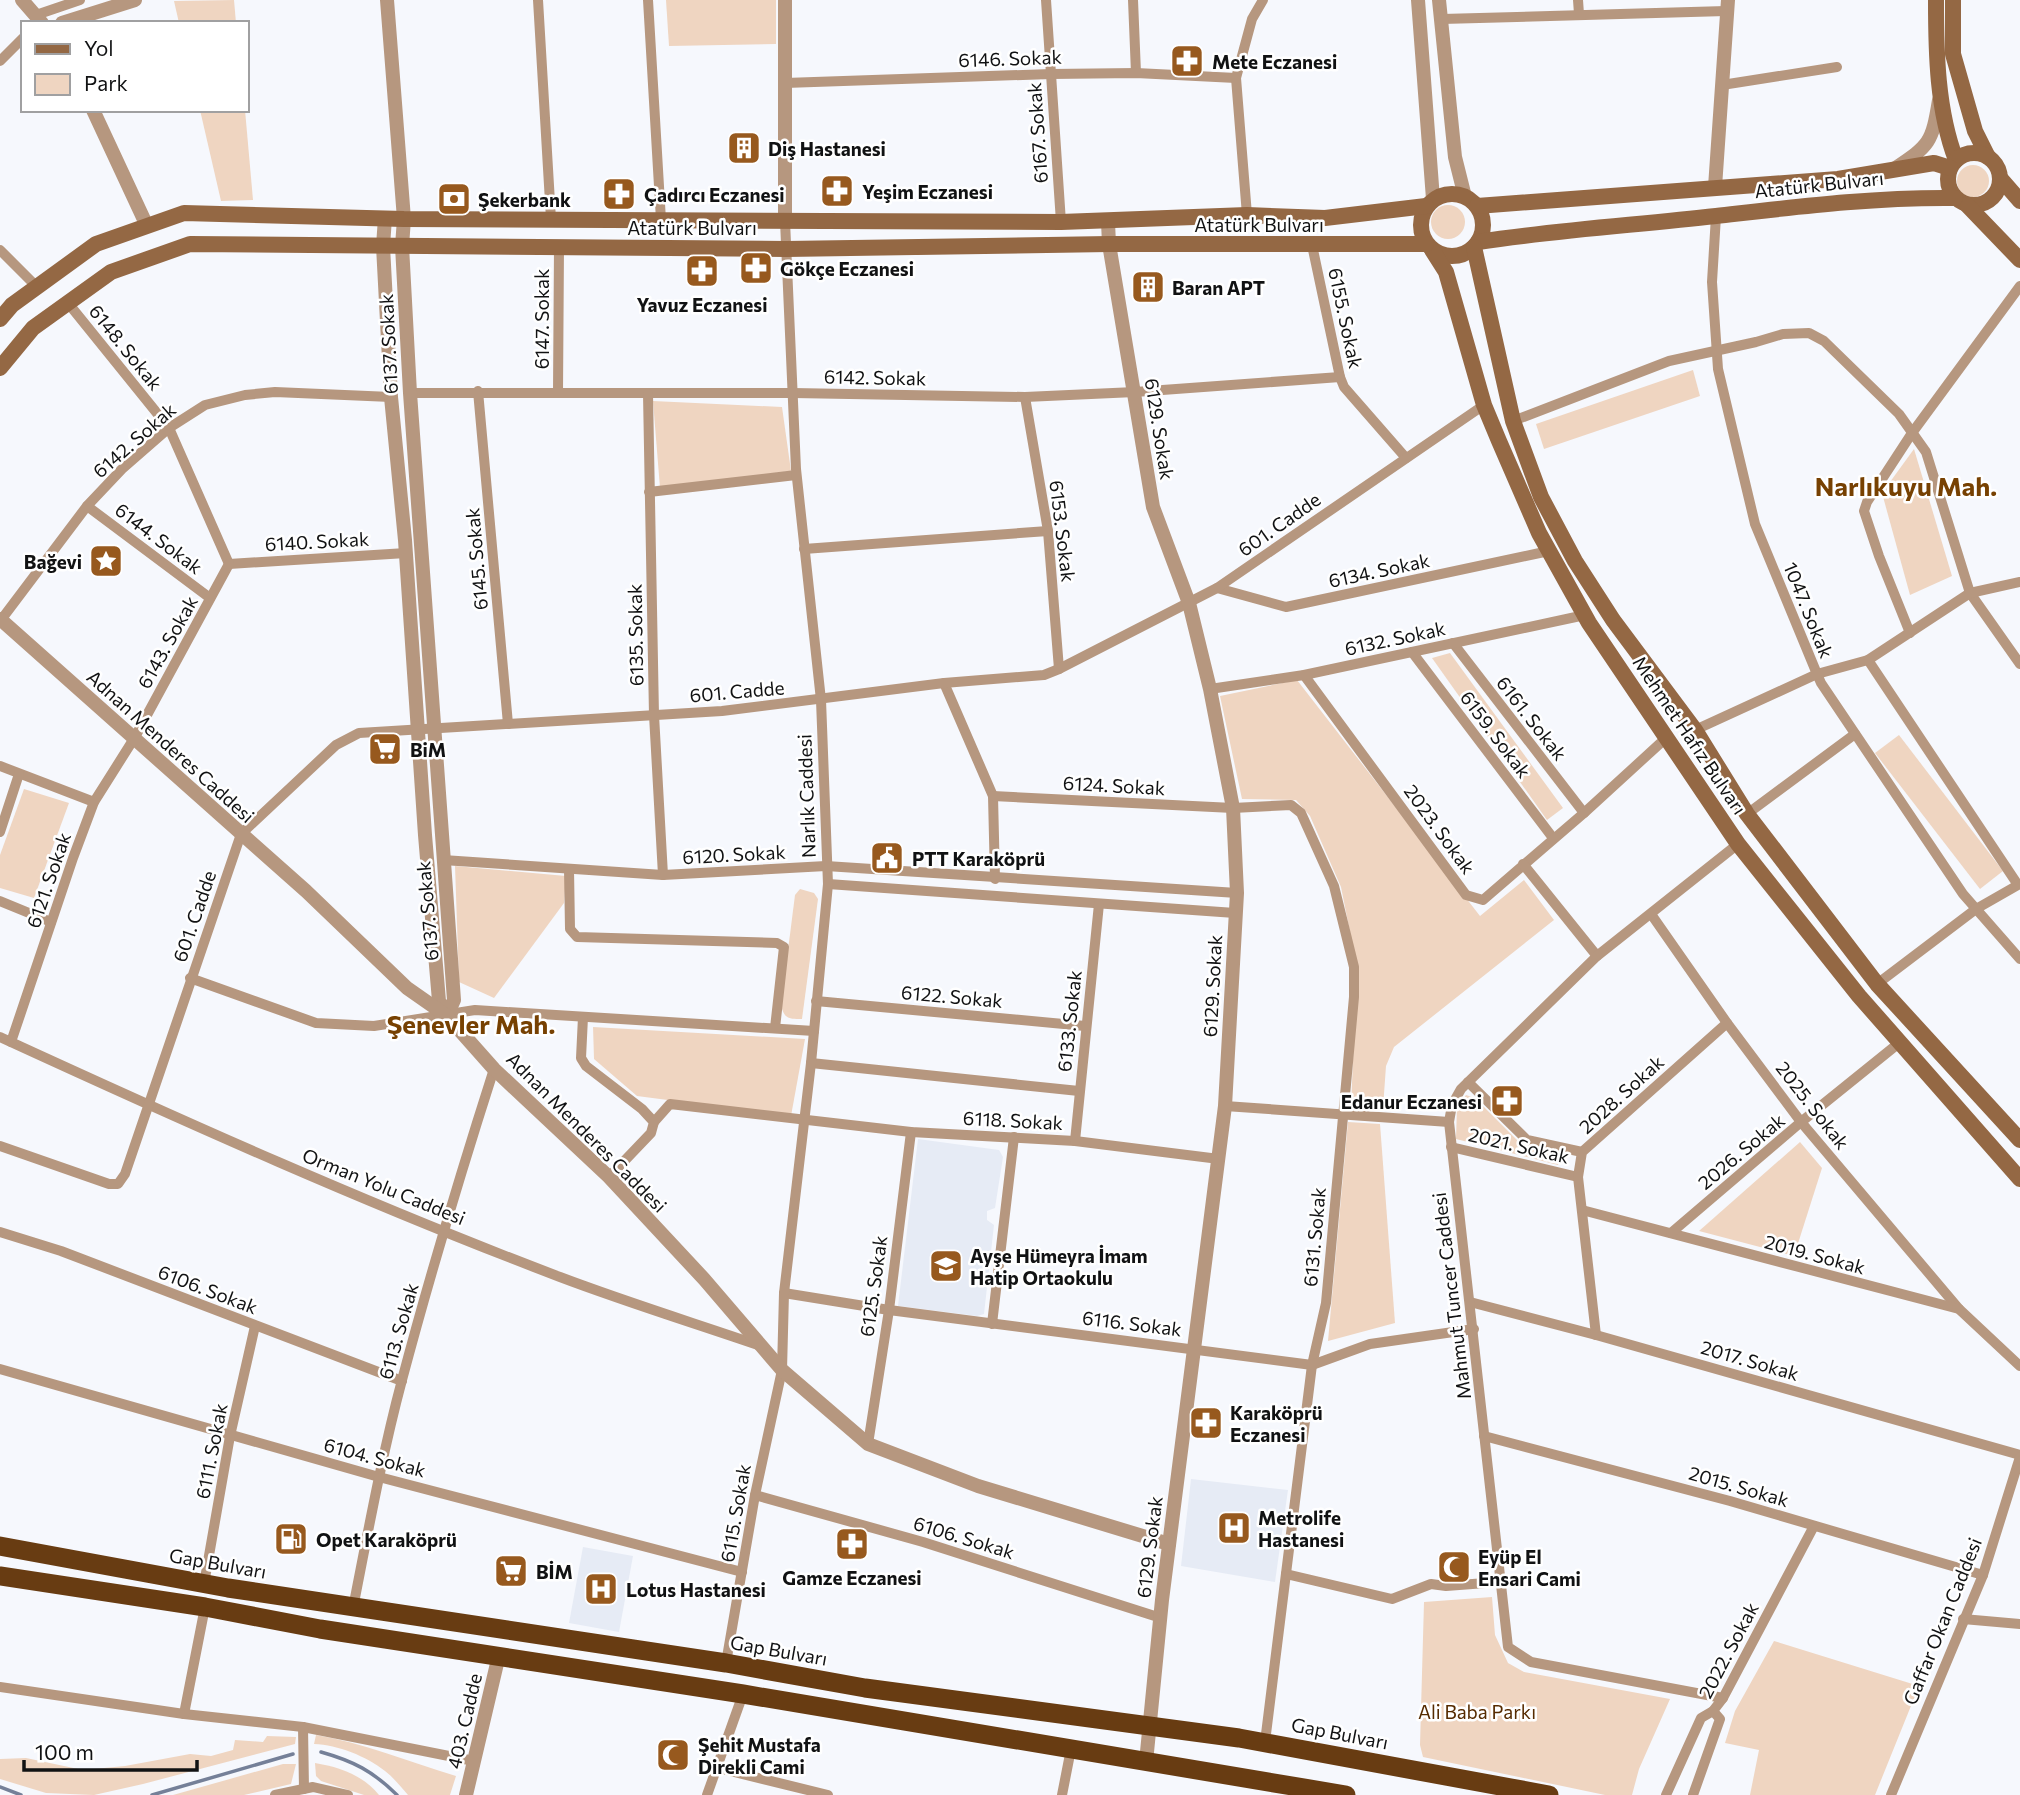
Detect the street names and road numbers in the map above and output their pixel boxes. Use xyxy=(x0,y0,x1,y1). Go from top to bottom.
street label: 6146. Sokak xyxy=(958,45,1062,71)
street label: 6167. Sokak xyxy=(1022,82,1052,184)
street label: Atatürk Bulvarı xyxy=(1753,166,1885,202)
street label: Atatürk Bulvarı xyxy=(1194,213,1324,236)
street label: Atatürk Bulvarı xyxy=(627,216,757,239)
street label: 6155. Sokak xyxy=(1324,266,1368,370)
street label: 6147. Sokak xyxy=(530,269,553,369)
street label: 6137. Sokak xyxy=(374,293,402,395)
street label: 6148. Sokak xyxy=(85,300,167,394)
street label: 6142. Sokak xyxy=(824,365,926,389)
street label: 6129. Sokak xyxy=(1141,377,1179,481)
street label: 6142. Sokak xyxy=(88,398,180,482)
street label: 6153. Sokak xyxy=(1045,479,1081,583)
street label: 601. Cadde xyxy=(1233,487,1325,561)
street label: 6144. Sokak xyxy=(111,498,207,578)
street label: 6145. Sokak xyxy=(460,507,492,611)
street label: 6140. Sokak xyxy=(264,527,370,555)
street label: 6134. Sokak xyxy=(1326,548,1432,592)
street label: 1047. Sokak xyxy=(1779,559,1839,661)
street label: 6135. Sokak xyxy=(623,584,647,686)
street label: 6143. Sokak xyxy=(132,591,202,693)
street label: 6132. Sokak xyxy=(1343,616,1447,660)
street label: Mehmet Hafız Bulvarı xyxy=(1628,651,1752,819)
street label: Adnan Menderes Caddesi xyxy=(83,665,259,827)
street label: 6161. Sokak xyxy=(1492,671,1572,765)
street label: 601. Cadde xyxy=(689,675,785,707)
street label: 6159. Sokak xyxy=(1456,686,1536,782)
street label: Narlık Caddesi xyxy=(792,734,820,858)
street label: 6124. Sokak xyxy=(1062,771,1166,799)
street label: 2023. Sokak xyxy=(1400,780,1480,878)
street label: 6121. Sokak xyxy=(21,829,75,931)
street label: 6120. Sokak xyxy=(682,840,786,868)
street label: 6137. Sokak xyxy=(411,860,443,962)
street label: 601. Cadde xyxy=(168,867,220,965)
street label: 6129. Sokak xyxy=(1198,934,1226,1038)
street label: 6133. Sokak xyxy=(1052,969,1086,1073)
street label: 6122. Sokak xyxy=(900,980,1004,1012)
street label: Adnan Menderes Caddesi xyxy=(502,1047,672,1217)
street label: 2028. Sokak xyxy=(1574,1050,1668,1138)
street label: 2025. Sokak xyxy=(1772,1057,1854,1153)
street label: 6118. Sokak xyxy=(962,1106,1064,1134)
street label: 2026. Sokak xyxy=(1693,1108,1789,1194)
street label: 2021. Sokak xyxy=(1466,1122,1572,1168)
street label: Orman Yolu Caddesi xyxy=(299,1143,469,1229)
street label: 6131. Sokak xyxy=(1298,1186,1330,1288)
street label: Mahmut Tuncer Caddesi xyxy=(1427,1191,1475,1401)
street label: 2019. Sokak xyxy=(1762,1230,1868,1278)
street label: 6125. Sokak xyxy=(855,1234,891,1338)
street label: 6106. Sokak xyxy=(155,1260,261,1318)
street label: 6113. Sokak xyxy=(373,1280,423,1382)
street label: 6116. Sokak xyxy=(1081,1305,1183,1341)
street label: 2017. Sokak xyxy=(1698,1335,1802,1385)
street label: 6111. Sokak xyxy=(190,1401,232,1501)
street label: 6104. Sokak xyxy=(322,1432,428,1482)
street label: 2015. Sokak xyxy=(1686,1461,1792,1511)
street label: 6115. Sokak xyxy=(715,1462,755,1564)
street label: 6129. Sokak xyxy=(1131,1495,1167,1599)
street label: 6106. Sokak xyxy=(911,1511,1017,1563)
street label: Gaffar Okan Caddesi xyxy=(1898,1534,1986,1708)
street label: Gap Bulvarı xyxy=(168,1543,268,1583)
street label: 2022. Sokak xyxy=(1693,1598,1763,1702)
street label: Gap Bulvarı xyxy=(729,1630,829,1670)
street label: 403. Cadde xyxy=(442,1671,486,1771)
street label: Gap Bulvarı xyxy=(1289,1712,1391,1754)

